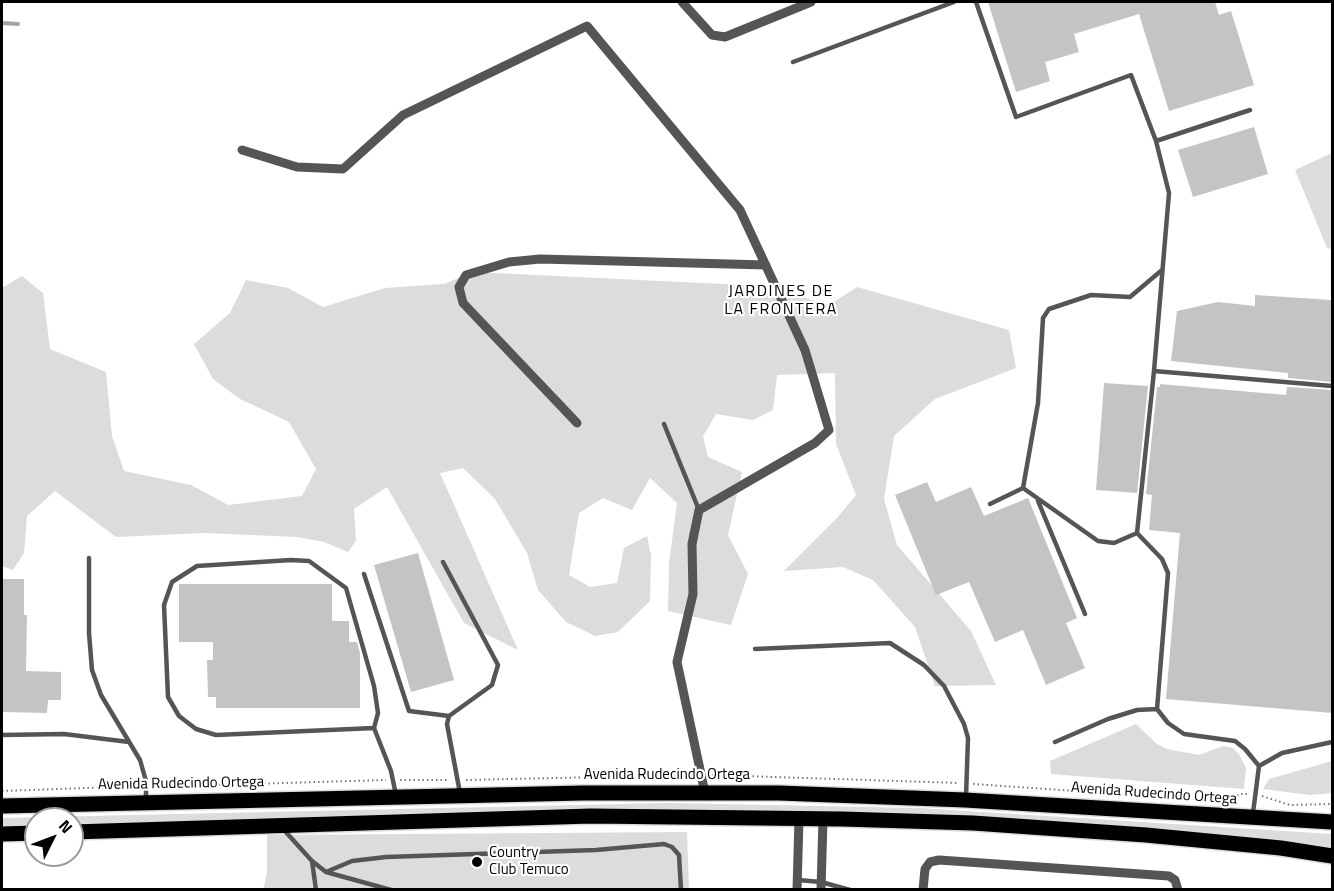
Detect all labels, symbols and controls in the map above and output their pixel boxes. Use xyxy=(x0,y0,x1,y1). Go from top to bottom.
district label: JARDINES DE LA FRONTERA xyxy=(724,282,838,320)
street label: Avenida Rudecindo Ortega xyxy=(584,766,750,784)
street label: Avenida Rudecindo Ortega xyxy=(98,774,264,794)
street label: Avenida Rudecindo Ortega xyxy=(1070,779,1238,809)
north arrow xyxy=(24,807,84,867)
text: N xyxy=(53,814,79,838)
place label: Country Club Temuco xyxy=(489,844,569,879)
marker: Country Club Temuco xyxy=(470,855,484,869)

